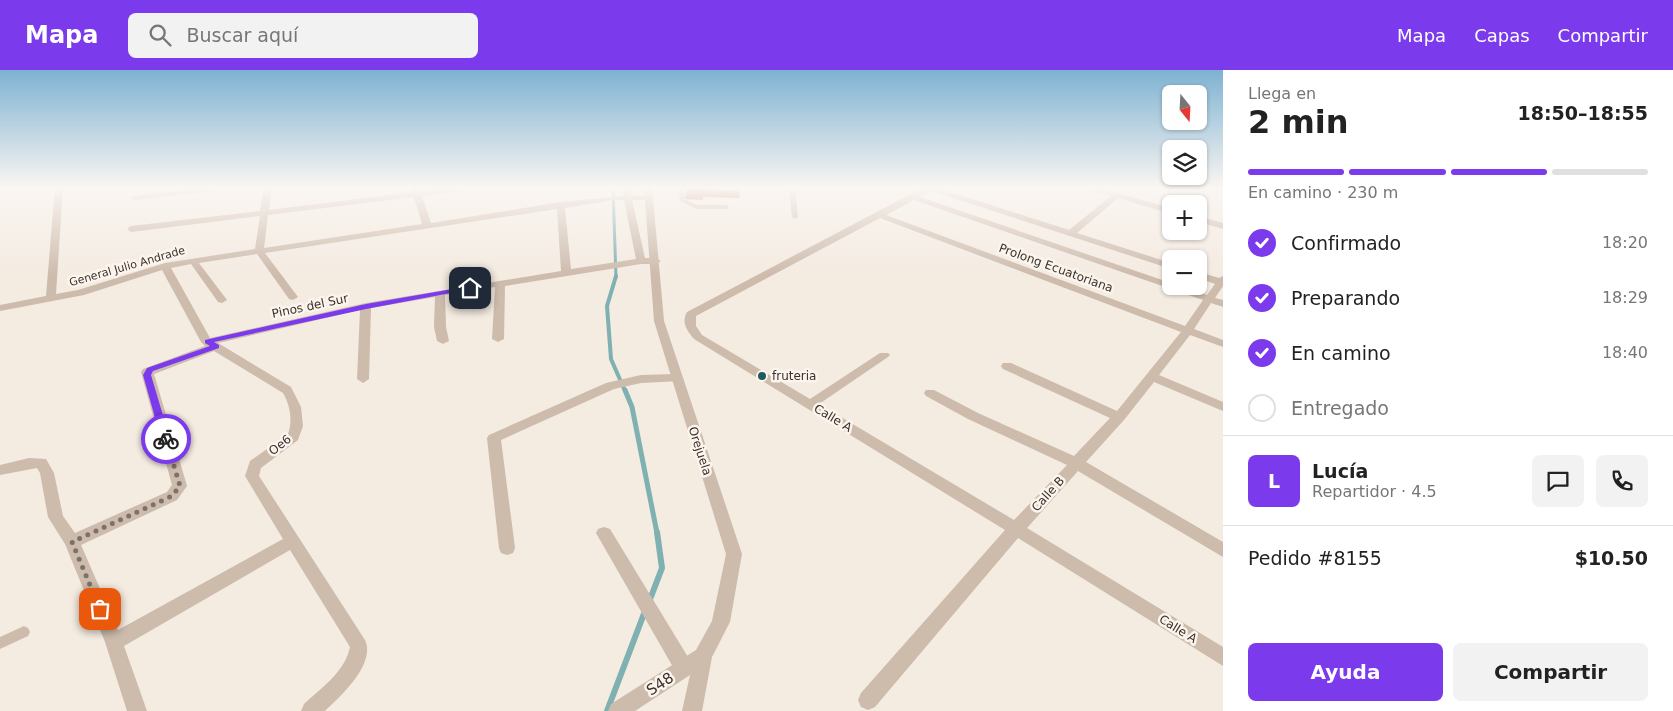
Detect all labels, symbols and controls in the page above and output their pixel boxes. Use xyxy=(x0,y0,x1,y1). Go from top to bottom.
search box xyxy=(128,13,478,58)
text: Mapa xyxy=(25,21,98,49)
icon: search xyxy=(146,21,174,49)
text: Buscar aquí xyxy=(186,24,298,46)
text: Mapa xyxy=(1397,25,1446,46)
text: Capas xyxy=(1474,25,1530,46)
text: Compartir xyxy=(1558,25,1648,46)
text: Llega en xyxy=(1248,84,1316,103)
north arrow xyxy=(1162,85,1208,130)
map controls xyxy=(1162,85,1207,295)
text: 18:50–18:55 xyxy=(1518,102,1648,124)
text: 2 min xyxy=(1248,103,1349,141)
button: layers xyxy=(1162,140,1207,185)
text: En camino · 230 m xyxy=(1248,183,1398,202)
button: + xyxy=(1162,195,1207,240)
icon: check xyxy=(1248,229,1276,257)
text: Confirmado xyxy=(1291,232,1401,254)
text: 18:20 xyxy=(1602,233,1648,252)
street label: Prolong Ecuatoriana xyxy=(997,241,1115,295)
street label: General Julio Andrade xyxy=(68,244,187,289)
button: − xyxy=(1162,250,1207,295)
pin xyxy=(449,267,491,309)
icon: home xyxy=(456,274,484,302)
icon: check xyxy=(1248,284,1276,312)
text: Preparando xyxy=(1291,287,1400,309)
text: 18:29 xyxy=(1602,288,1648,307)
street label: Pinos del Sur xyxy=(271,291,349,321)
icon: check xyxy=(1248,339,1276,367)
text: En camino xyxy=(1291,342,1391,364)
text: 18:40 xyxy=(1602,343,1648,362)
place label: fruteria xyxy=(772,369,816,383)
marker: fruteria xyxy=(756,370,768,382)
text: Entregado xyxy=(1291,397,1389,419)
street label: Calle A xyxy=(811,401,855,435)
courier xyxy=(141,414,191,464)
icon: bike xyxy=(152,425,180,453)
street label: Orejuela xyxy=(686,425,714,477)
street label: Oe6 xyxy=(266,432,294,458)
button: chat xyxy=(1532,455,1584,507)
button: phone xyxy=(1596,455,1648,507)
text: Lucía xyxy=(1312,460,1368,482)
text: L xyxy=(1268,470,1280,492)
street label: Calle B xyxy=(1029,474,1067,514)
text: Repartidor · 4.5 xyxy=(1312,482,1437,501)
text: Pedido #8155 xyxy=(1248,547,1382,569)
text: $10.50 xyxy=(1575,547,1648,569)
pin xyxy=(79,588,121,630)
icon: bag xyxy=(86,595,114,623)
street label: Calle A xyxy=(1157,612,1200,646)
button: Ayuda xyxy=(1248,643,1443,701)
button: Compartir xyxy=(1453,643,1648,701)
street label: S48 xyxy=(643,669,677,699)

